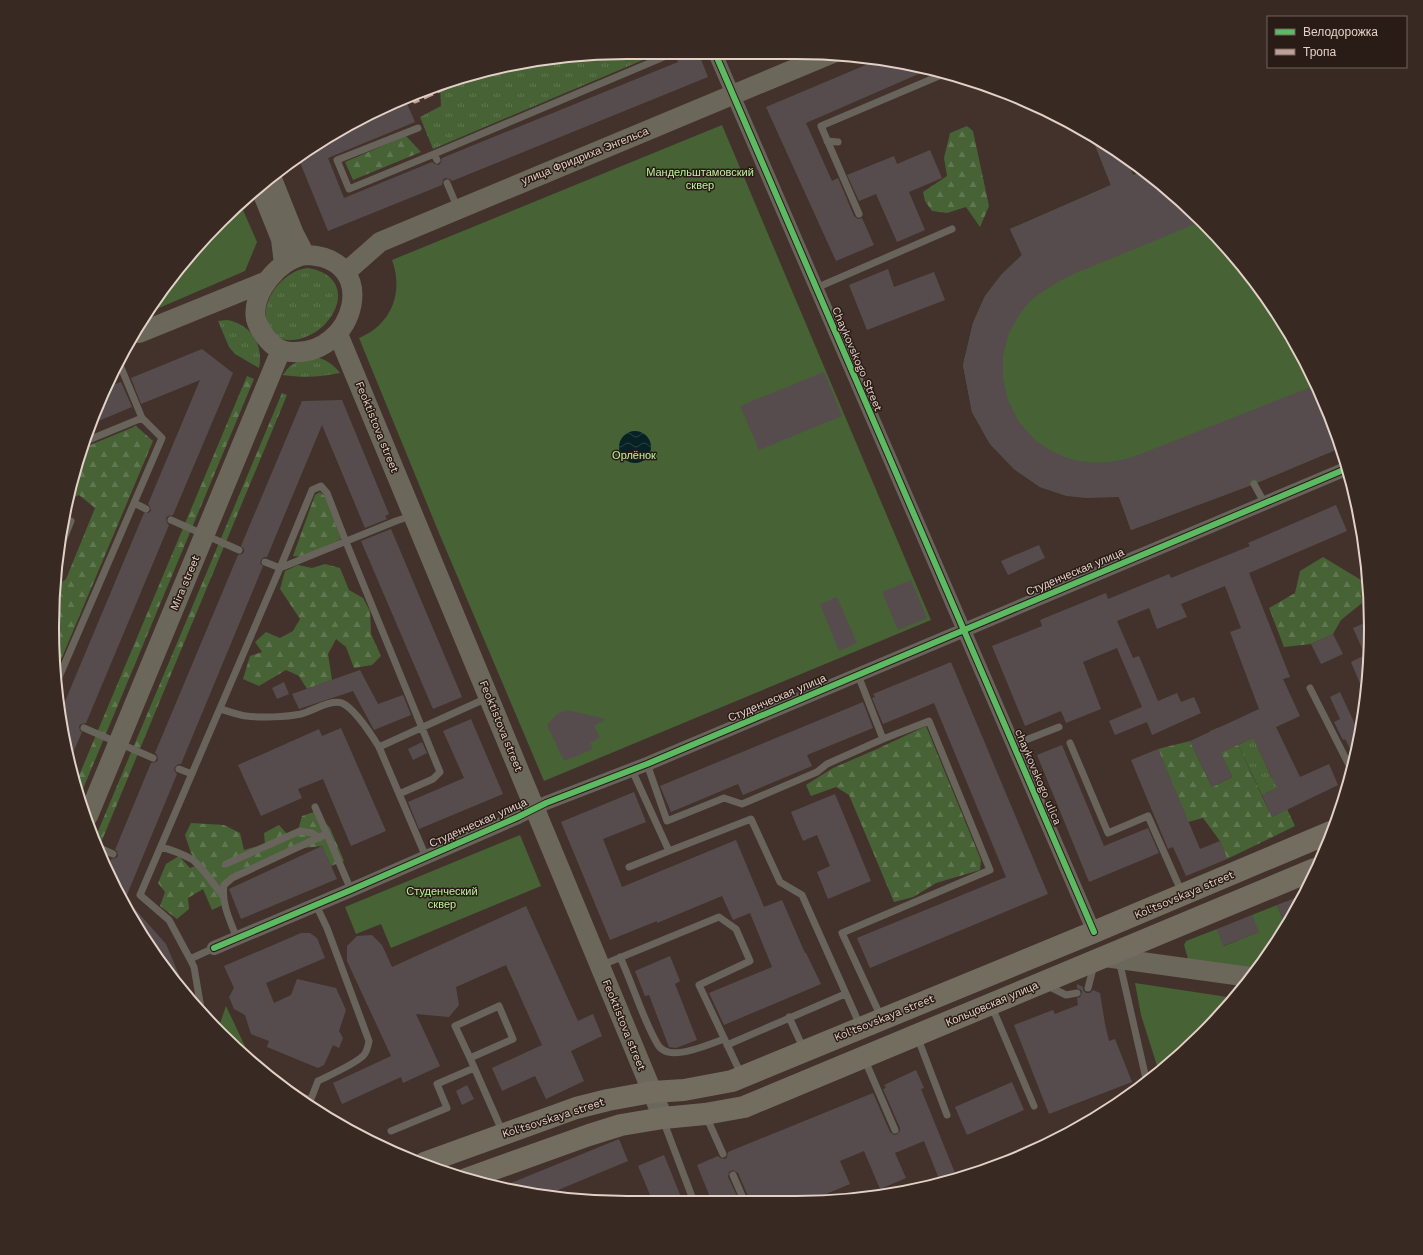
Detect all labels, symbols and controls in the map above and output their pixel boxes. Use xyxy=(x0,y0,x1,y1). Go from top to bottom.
legend xyxy=(1267,16,1407,68)
text: Велодорожка xyxy=(1303,25,1378,39)
text: Тропа xyxy=(1303,45,1337,59)
street label: улица Фридриха Энгельса xyxy=(520,124,651,187)
park label: Мандельштамовский сквер xyxy=(646,166,754,192)
street label: Chaykovskogo Street xyxy=(829,305,885,413)
street label: Feoktistova street xyxy=(353,380,401,475)
park label: Орлёнок xyxy=(612,449,656,462)
street label: Студенческая улица xyxy=(1024,545,1127,599)
street label: Mira street xyxy=(168,553,203,612)
street label: Студенческая улица xyxy=(726,671,829,725)
street label: Feoktistova street xyxy=(477,679,525,774)
street label: chaykovskogo ulica xyxy=(1012,727,1064,827)
street label: Студенческая улица xyxy=(427,795,530,850)
street label: Kol'tsovskaya street xyxy=(1132,868,1236,922)
park label: Студенческий сквер xyxy=(406,885,478,911)
street label: Feoktistova street xyxy=(600,978,648,1073)
street label: Кольцовская улица xyxy=(944,978,1041,1029)
street label: Kol'tsovskaya street xyxy=(832,992,936,1044)
street label: Kol'tsovskaya street xyxy=(500,1095,606,1141)

